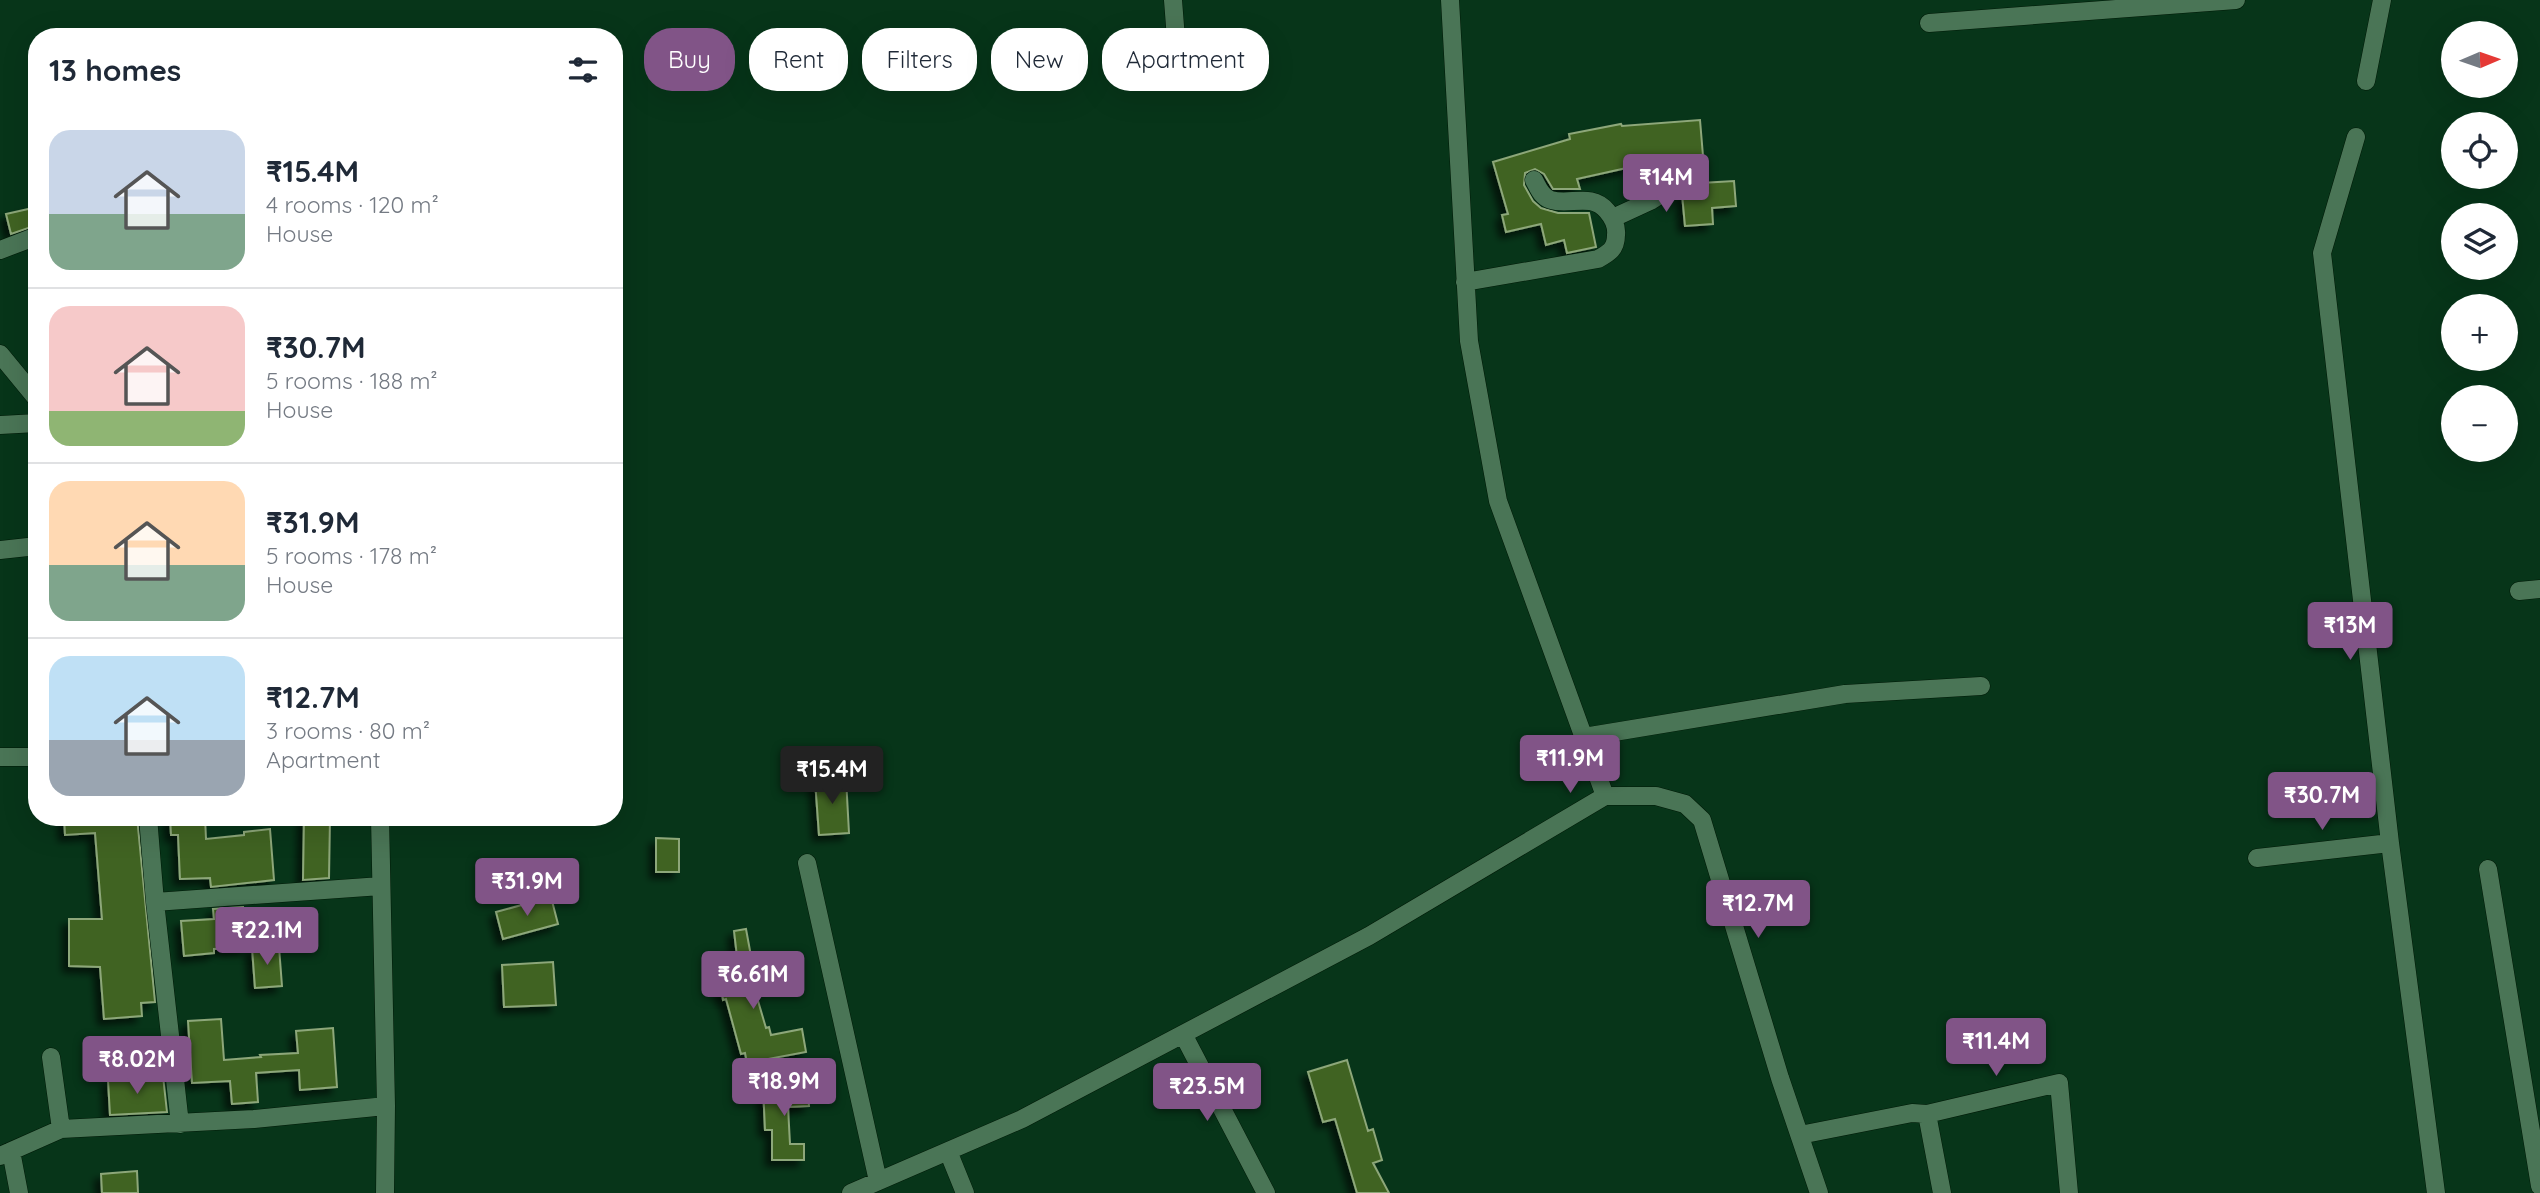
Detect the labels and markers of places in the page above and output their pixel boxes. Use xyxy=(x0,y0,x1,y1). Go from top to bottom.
pin: ₹14M xyxy=(1625,154,1707,214)
pin: ₹13M xyxy=(2309,602,2391,662)
pin: ₹11.9M xyxy=(1513,736,1627,795)
pin: ₹15.4M xyxy=(775,746,889,806)
pin: ₹30.7M xyxy=(2265,772,2379,832)
pin: ₹31.9M xyxy=(470,858,584,918)
pin: ₹12.7M xyxy=(1701,880,1815,940)
pin: ₹22.1M xyxy=(210,908,324,967)
pin: ₹6.61M xyxy=(696,951,810,1011)
pin: ₹11.4M xyxy=(1939,1018,2053,1078)
pin: ₹8.02M xyxy=(80,1036,194,1096)
pin: ₹18.9M xyxy=(727,1058,841,1118)
pin: ₹23.5M xyxy=(1150,1064,1264,1123)

